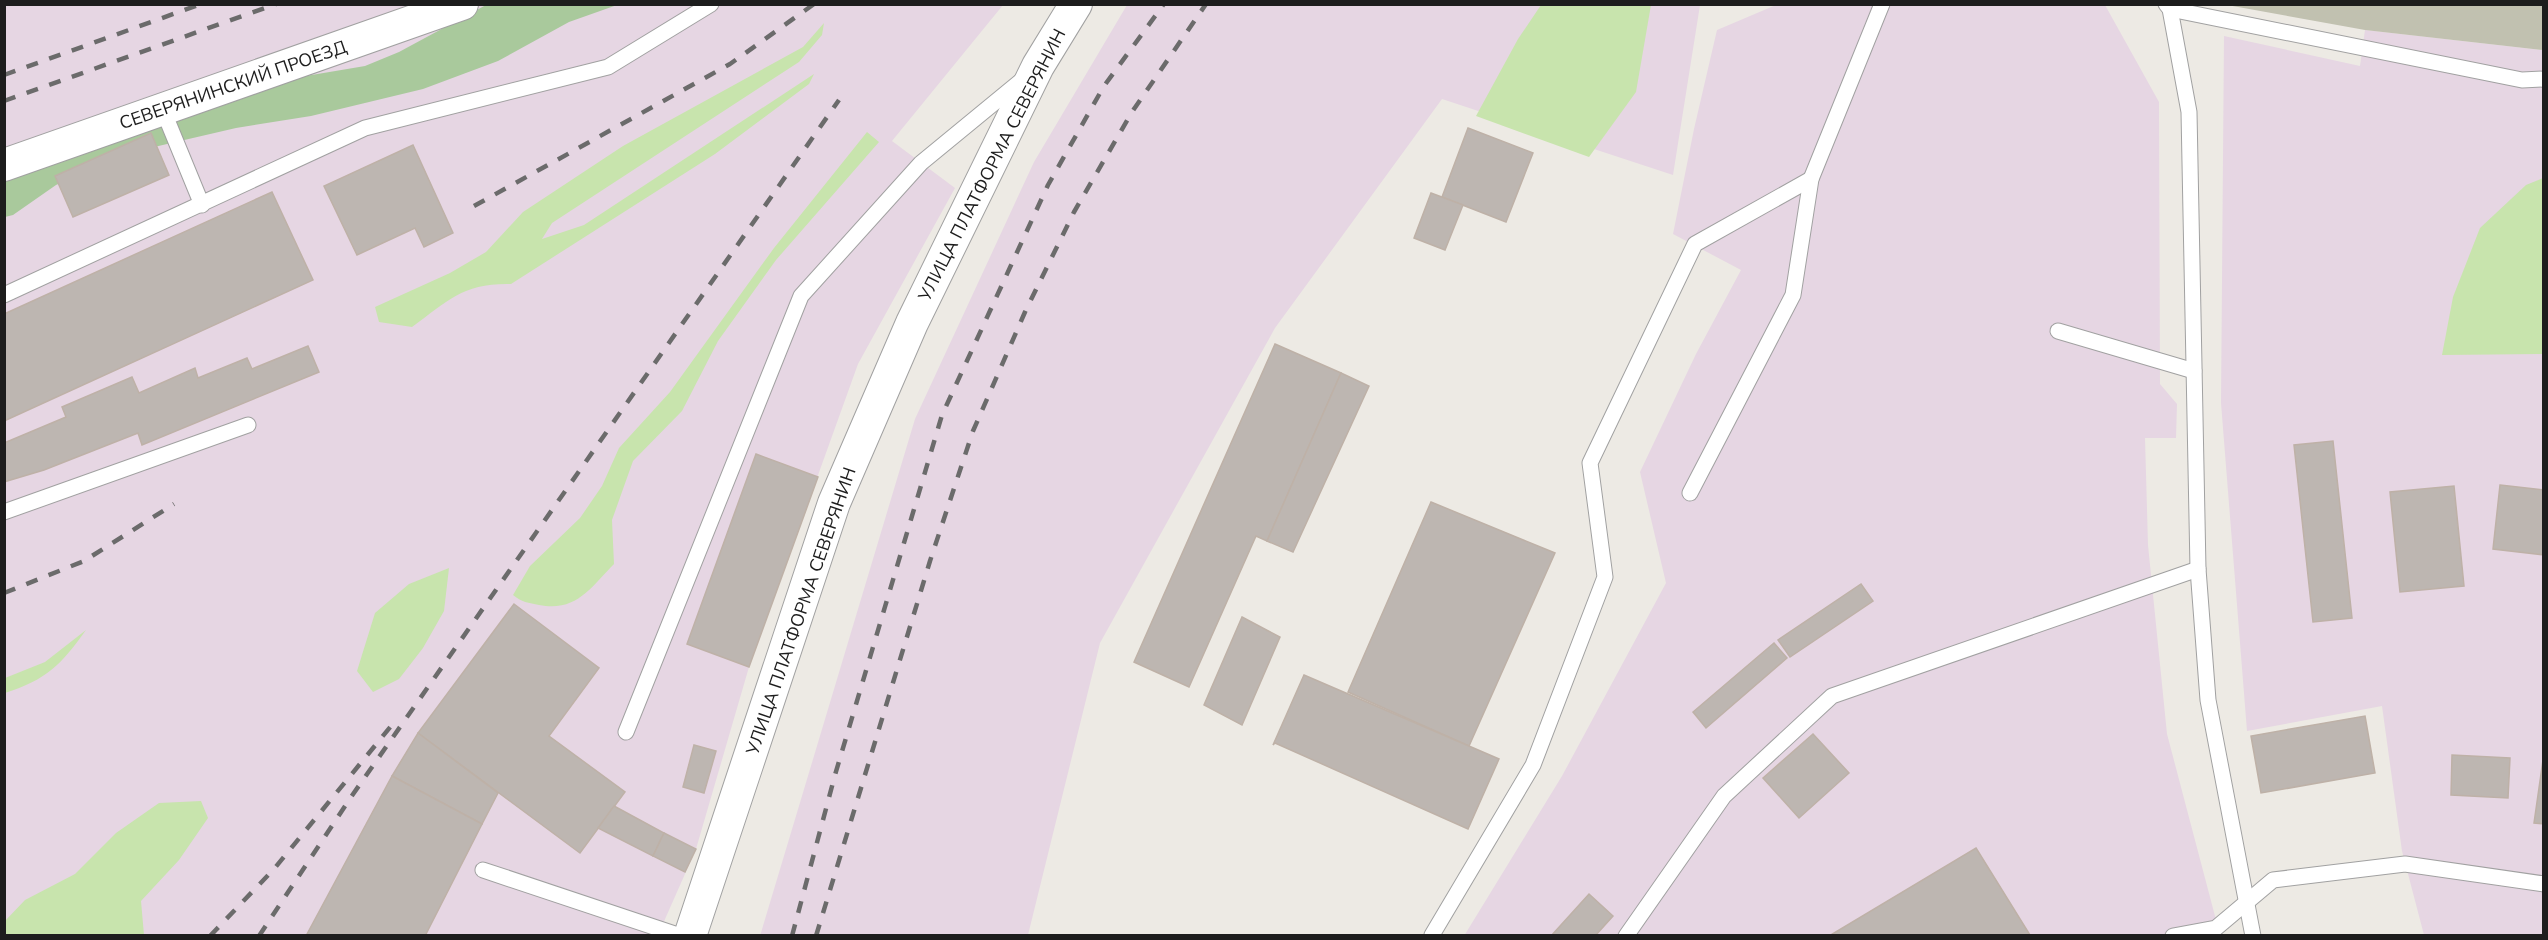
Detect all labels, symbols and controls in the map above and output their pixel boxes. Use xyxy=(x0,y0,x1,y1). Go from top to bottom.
street label: УЛИЦА ПЛАТФОРМА СЕВЕРЯНИН xyxy=(912,25,1071,306)
street label: СЕВЕРЯНИНСКИЙ ПРОЕЗД xyxy=(116,35,350,135)
street label: УЛИЦА ПЛАТФОРМА СЕВЕРЯНИН xyxy=(740,464,862,759)

